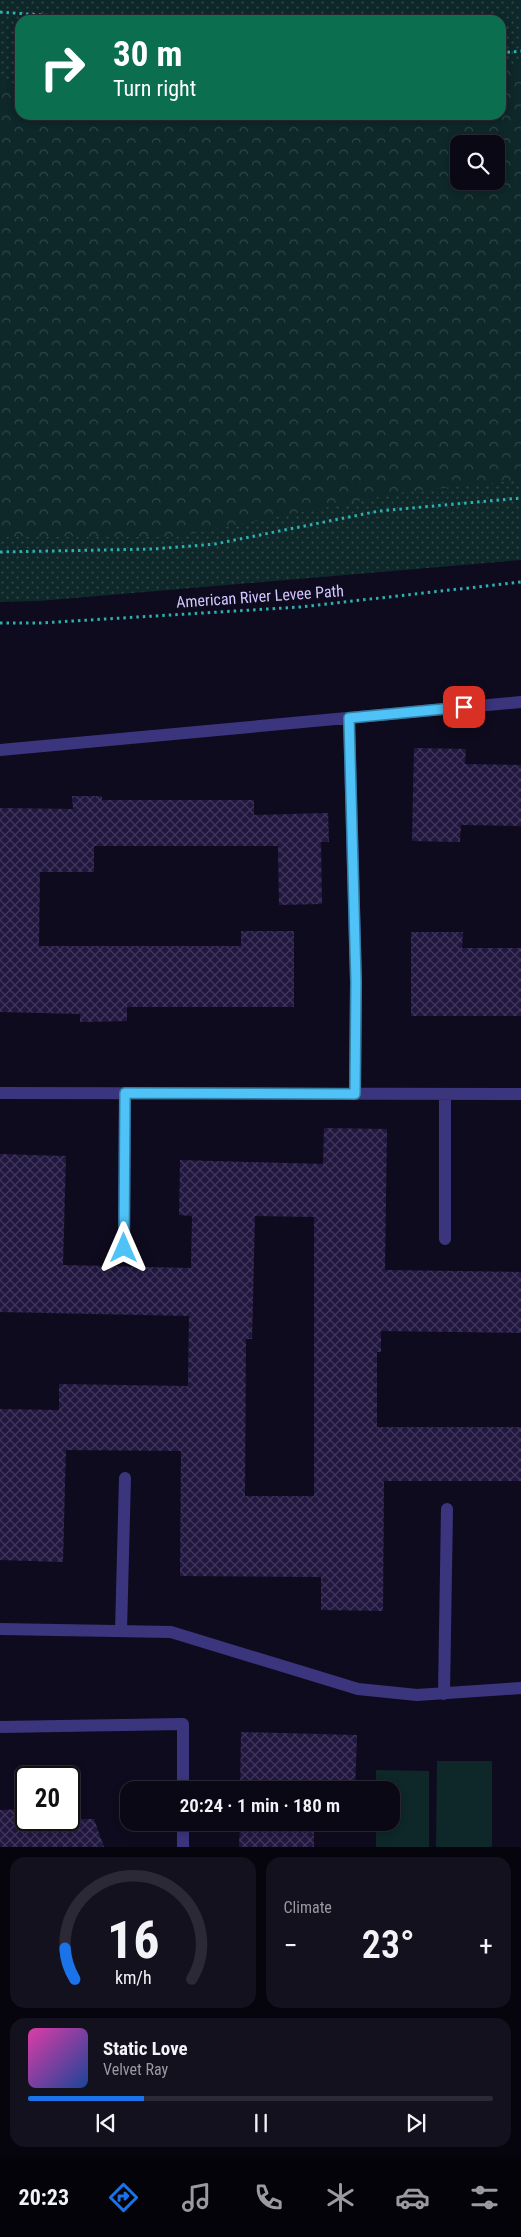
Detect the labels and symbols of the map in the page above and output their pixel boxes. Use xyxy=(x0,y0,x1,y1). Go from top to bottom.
street label: American River Levee Path xyxy=(176,581,345,612)
pin xyxy=(443,686,485,728)
position arrow xyxy=(97,1221,149,1273)
speed limit sign: 20 xyxy=(15,1766,80,1831)

